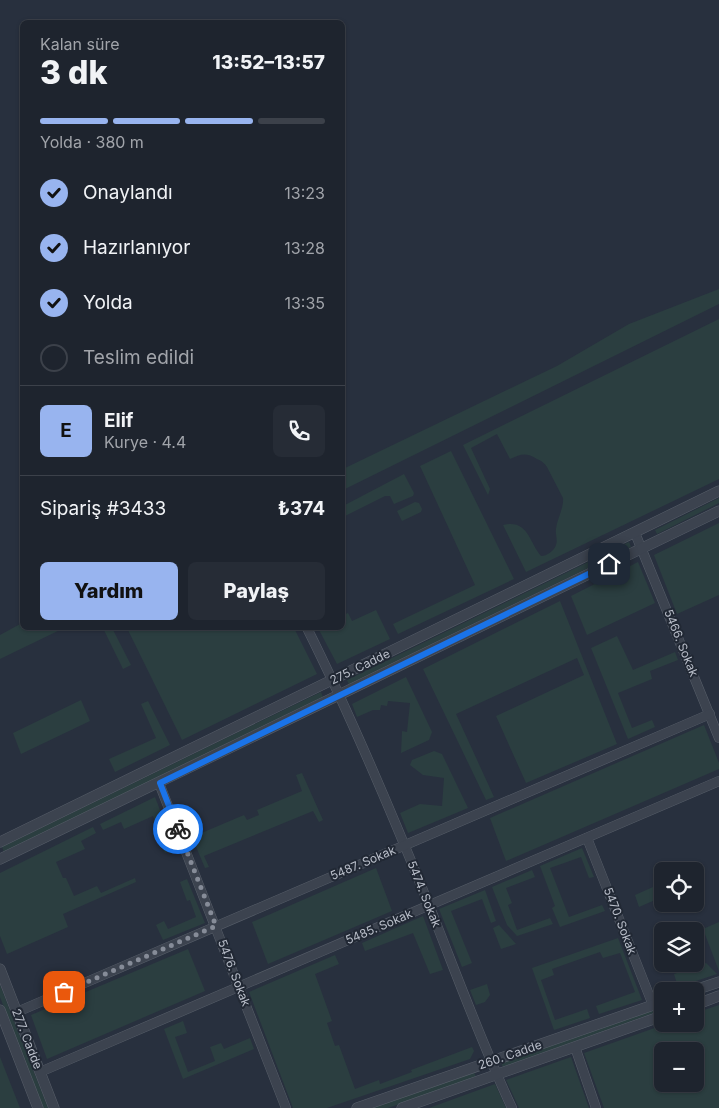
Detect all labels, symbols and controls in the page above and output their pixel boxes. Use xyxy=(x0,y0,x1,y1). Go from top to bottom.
text: Kalan süre xyxy=(40,34,120,54)
text: 13:52–13:57 xyxy=(212,51,325,74)
text: 3 dk xyxy=(40,53,107,92)
text: Yolda · 380 m xyxy=(40,132,144,152)
icon: check xyxy=(40,179,68,207)
text: Onaylandı xyxy=(83,181,173,204)
text: 13:23 xyxy=(284,183,325,203)
icon: check xyxy=(40,234,68,262)
text: Hazırlanıyor xyxy=(83,236,190,259)
text: 13:28 xyxy=(284,238,325,258)
icon: check xyxy=(40,289,68,317)
text: Yolda xyxy=(83,291,133,314)
text: 13:35 xyxy=(284,293,325,313)
text: Teslim edildi xyxy=(83,346,194,369)
button: phone xyxy=(273,405,325,457)
text: Elif xyxy=(104,409,133,432)
text: E xyxy=(60,419,72,442)
text: Kurye · 4.4 xyxy=(104,432,186,452)
text: Sipariş #3433 xyxy=(40,497,166,520)
text: ₺374 xyxy=(278,497,325,520)
pin xyxy=(588,543,630,585)
icon: home xyxy=(595,550,623,578)
button: Yardım xyxy=(40,562,178,620)
button: Paylaş xyxy=(188,562,325,620)
street label: 5466. Sokak xyxy=(661,607,702,679)
street label: 275. Cadde xyxy=(327,646,392,688)
courier xyxy=(153,804,203,854)
icon: bike xyxy=(164,815,192,843)
street label: 5487. Sokak xyxy=(328,842,398,883)
street label: 5474. Sokak xyxy=(404,858,445,930)
map controls xyxy=(654,862,704,1092)
button: locate xyxy=(654,862,704,912)
street label: 5470. Sokak xyxy=(601,885,640,957)
street label: 5485. Sokak xyxy=(343,906,415,947)
button: layers xyxy=(654,922,704,972)
street label: 5476. Sokak xyxy=(215,937,254,1009)
pin xyxy=(43,971,85,1013)
icon: bag xyxy=(50,978,78,1006)
button: + xyxy=(654,982,704,1032)
street label: 277. Cadde xyxy=(9,1006,46,1071)
street label: 260. Cadde xyxy=(476,1037,544,1072)
button: − xyxy=(654,1042,704,1092)

